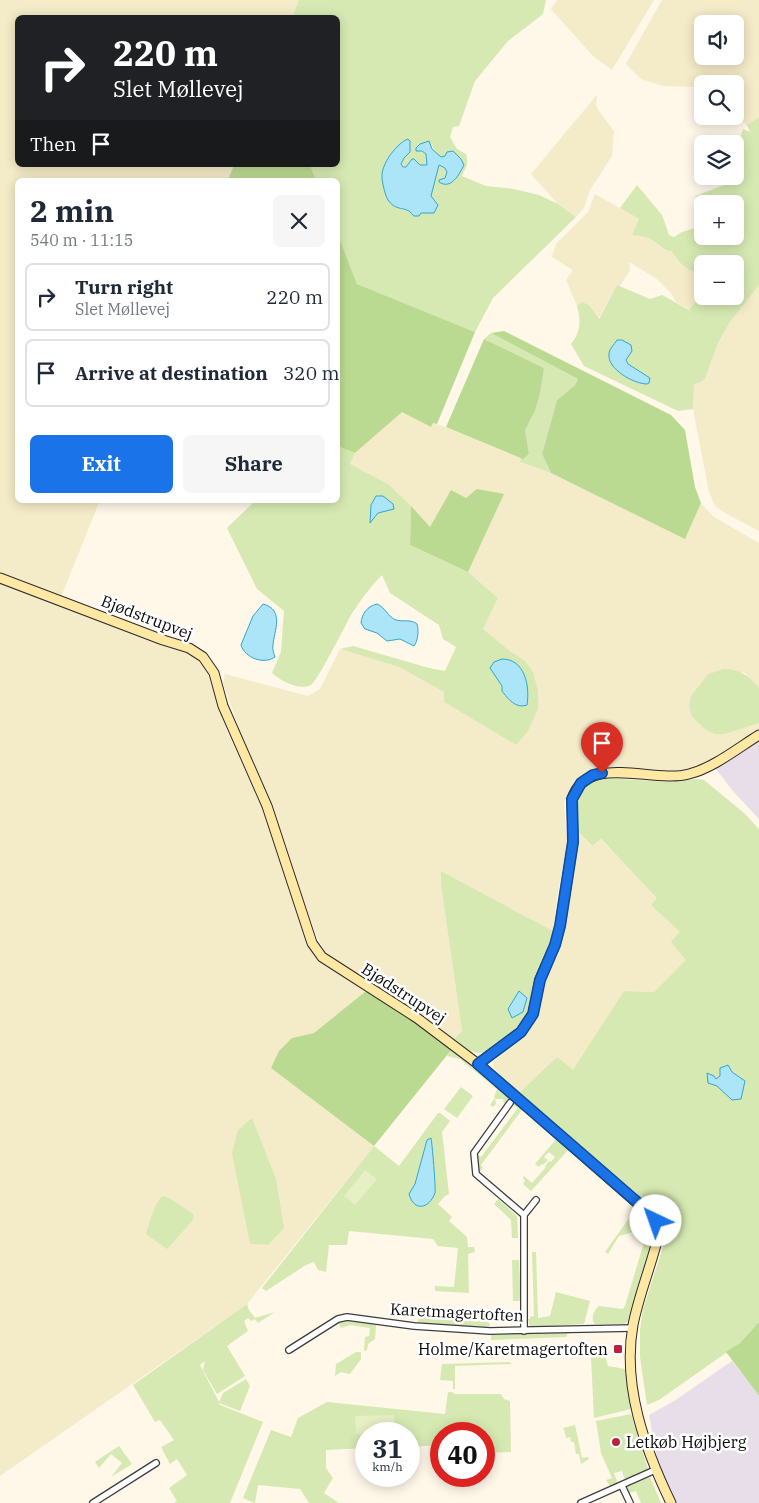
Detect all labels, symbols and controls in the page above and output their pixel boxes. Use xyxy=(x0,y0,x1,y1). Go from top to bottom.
map controls xyxy=(694,15,744,305)
button: sound xyxy=(694,15,744,65)
text: 220 m xyxy=(113,30,218,76)
icon: right xyxy=(30,35,95,100)
text: Slet Møllevej xyxy=(113,74,244,103)
button: search xyxy=(694,75,744,125)
icon: arrive xyxy=(87,130,115,158)
text: Then xyxy=(30,132,77,156)
button: layers xyxy=(694,135,744,185)
text: 2 min xyxy=(30,191,114,230)
button: close xyxy=(273,195,325,247)
button: + xyxy=(694,195,744,245)
text: 540 m · 11:15 xyxy=(30,230,133,250)
button: − xyxy=(694,255,744,305)
text: Turn right xyxy=(75,275,173,299)
icon: right xyxy=(32,283,60,311)
text: 220 m xyxy=(266,285,323,309)
text: Slet Møllevej xyxy=(75,299,170,319)
icon: arrive xyxy=(32,359,60,387)
text: Arrive at destination xyxy=(75,361,268,385)
text: 320 m xyxy=(283,361,340,385)
button: Exit xyxy=(30,435,173,493)
button: Share xyxy=(183,435,325,493)
street label: Bjødstrupvej xyxy=(98,590,196,644)
pin xyxy=(581,722,623,773)
icon: arrive xyxy=(588,729,616,757)
street label: Bjødstrupvej xyxy=(358,958,450,1028)
position arrow xyxy=(629,1194,681,1246)
street label: Karetmagertoften xyxy=(390,1299,524,1325)
place label: Holme/Karetmagertoften xyxy=(418,1339,608,1359)
marker: Holme/Karetmagertoften xyxy=(612,1343,624,1355)
speed limit sign: 40 xyxy=(430,1422,495,1487)
text: 31 xyxy=(372,1432,403,1465)
place label: Letkøb Højbjerg xyxy=(626,1432,747,1452)
marker: Letkøb Højbjerg xyxy=(610,1436,622,1448)
text: km/h xyxy=(372,1459,403,1474)

